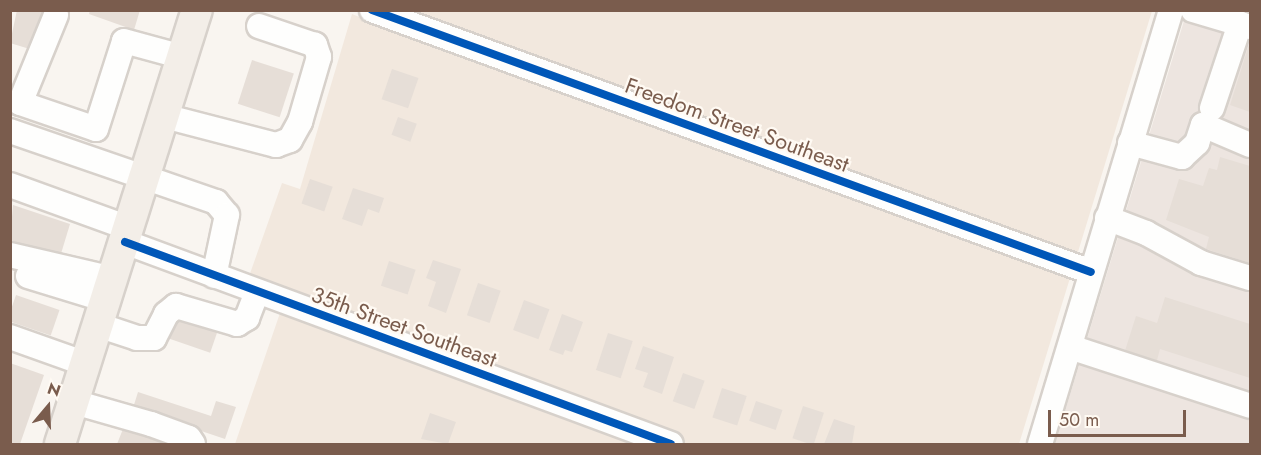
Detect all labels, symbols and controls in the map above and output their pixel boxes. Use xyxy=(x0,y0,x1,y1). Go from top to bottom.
street label: Freedom Street Southeast xyxy=(621,72,853,178)
street label: 35th Street Southeast xyxy=(308,281,500,373)
north arrow xyxy=(18,377,78,437)
text: N xyxy=(44,377,64,402)
scale bar xyxy=(1051,398,1189,436)
text: 50 m xyxy=(1059,407,1099,433)

